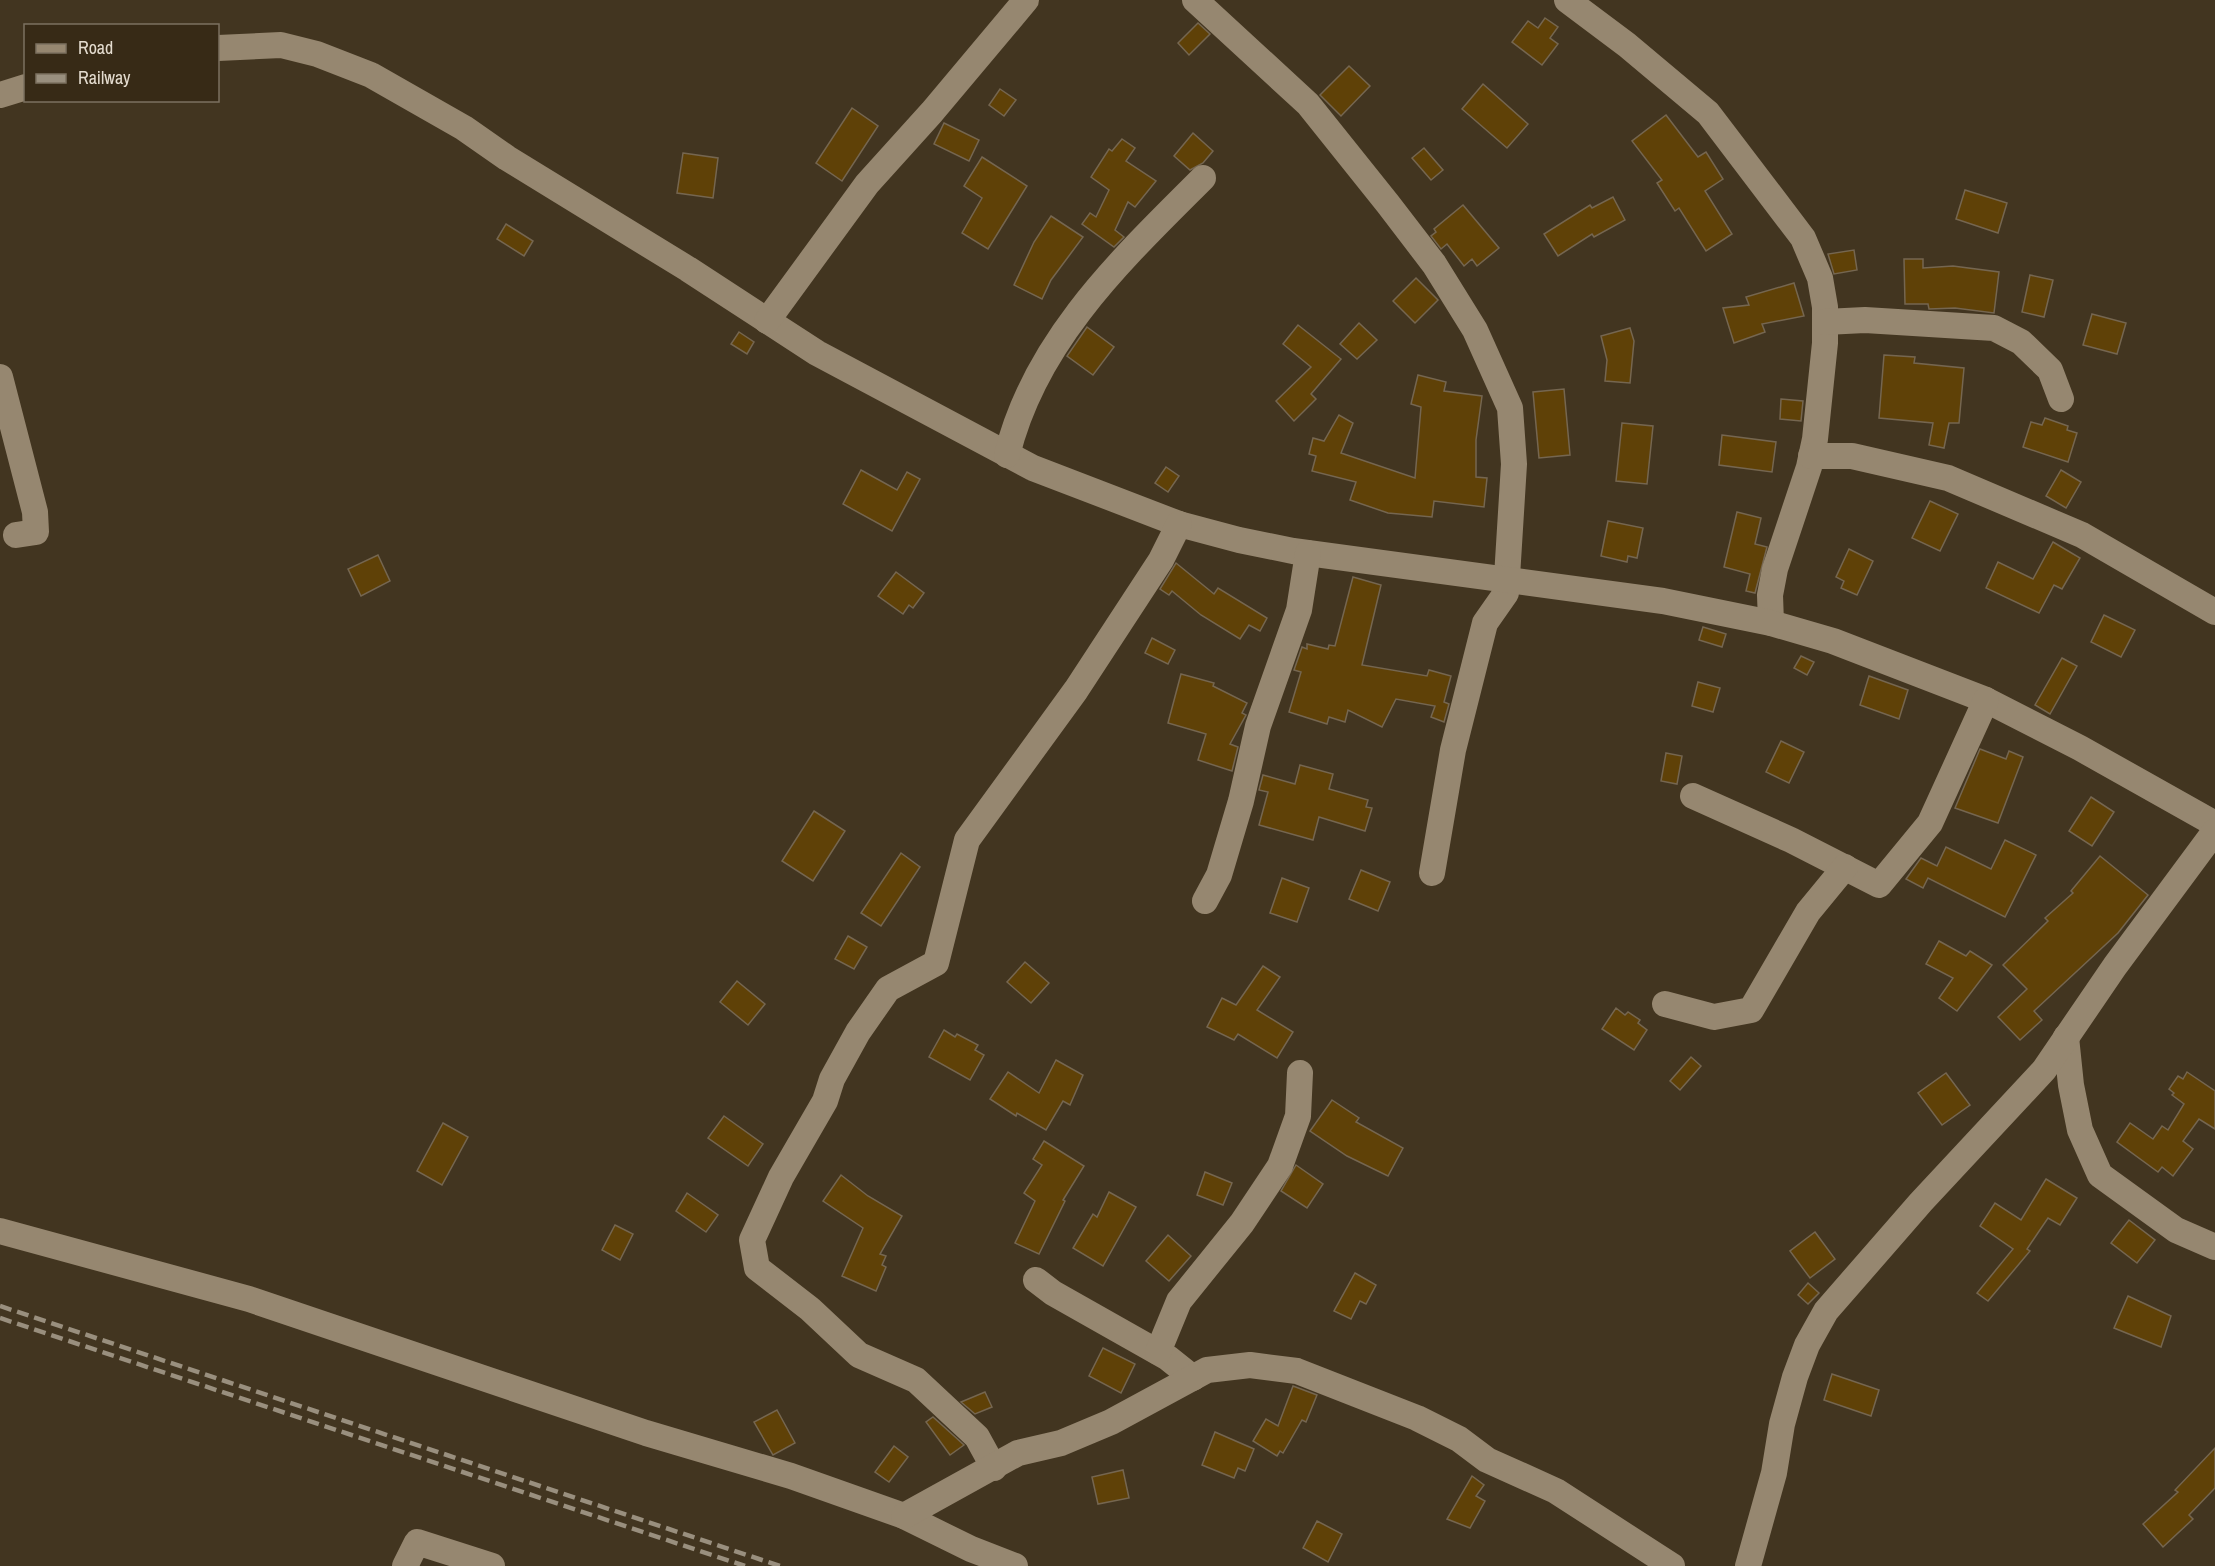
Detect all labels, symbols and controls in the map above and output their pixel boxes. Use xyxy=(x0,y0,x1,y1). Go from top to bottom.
legend xyxy=(24,24,219,102)
text: Road xyxy=(78,35,113,60)
text: Railway xyxy=(78,65,131,90)

